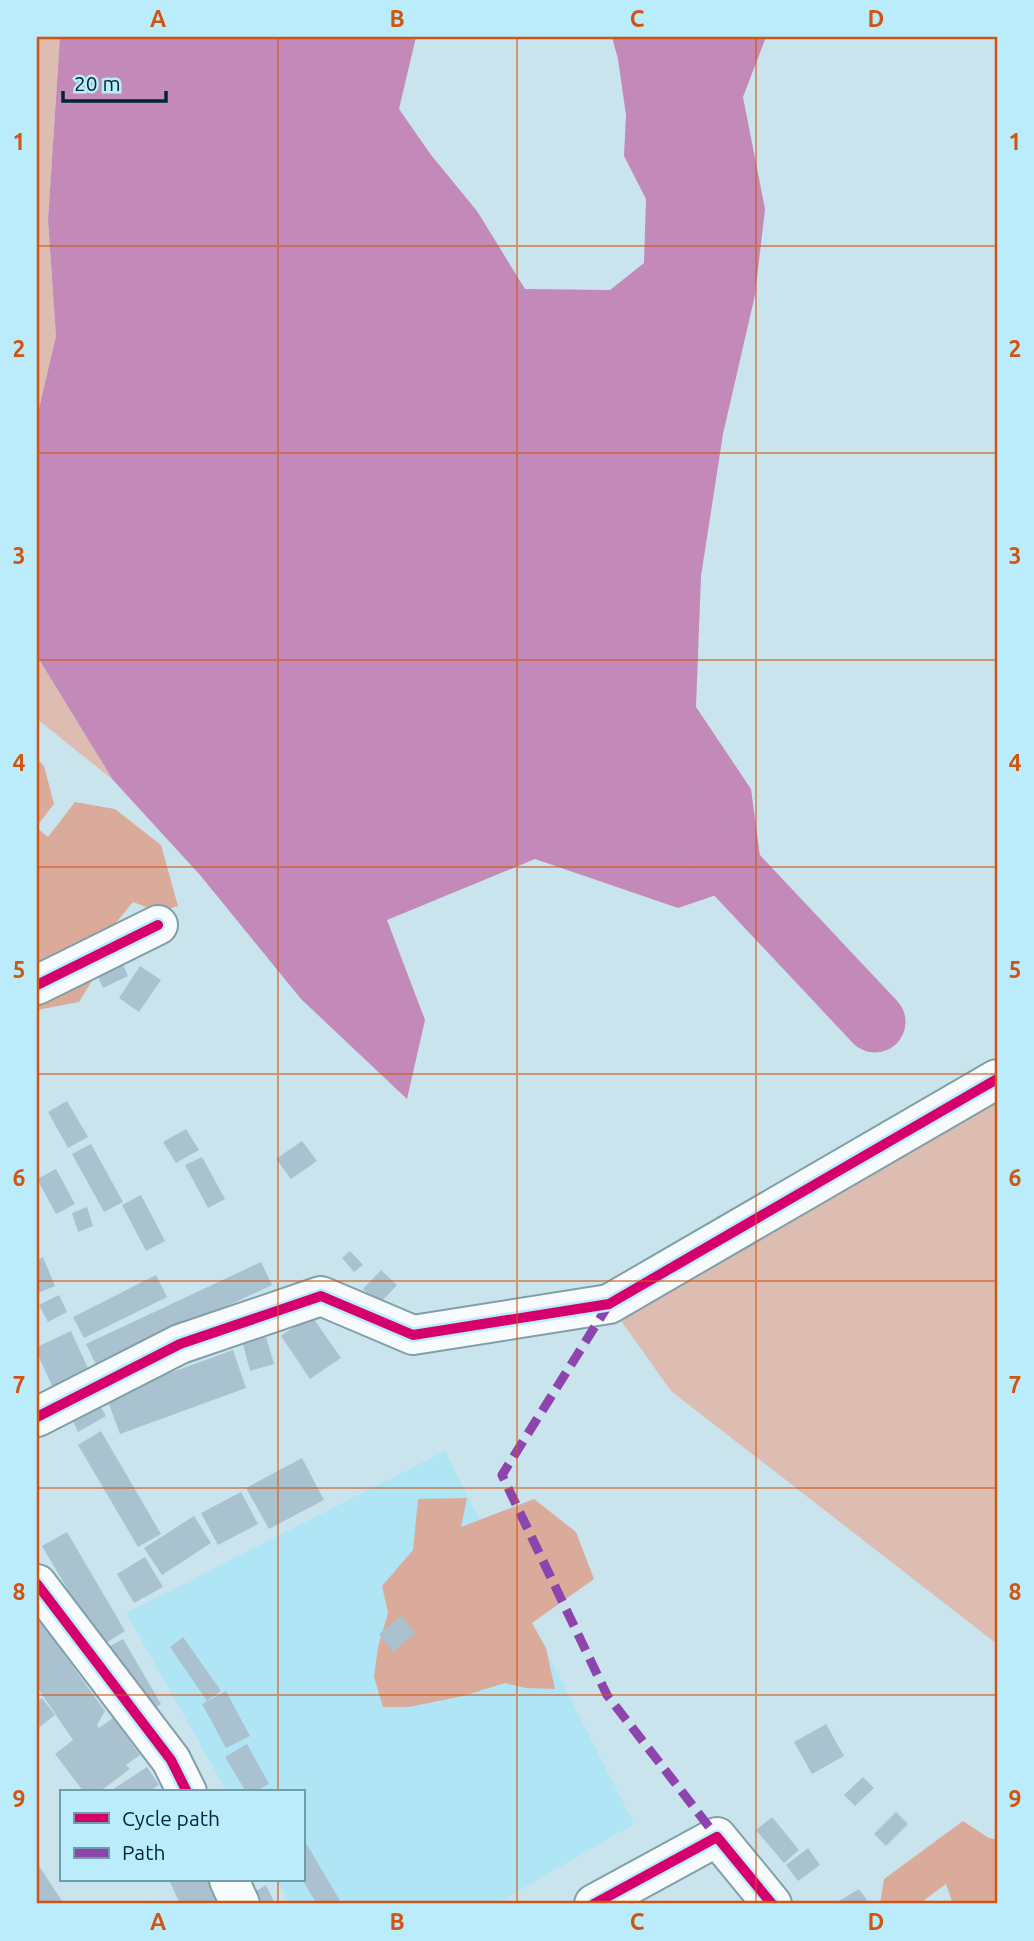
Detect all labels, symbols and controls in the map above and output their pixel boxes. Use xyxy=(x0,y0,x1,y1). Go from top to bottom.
text: A xyxy=(150,6,166,31)
text: B xyxy=(389,6,405,31)
text: C xyxy=(630,6,645,31)
text: D xyxy=(868,6,884,31)
scale bar xyxy=(63,60,166,104)
text: 20 m xyxy=(74,71,121,95)
text: 1 xyxy=(13,129,25,154)
text: 1 xyxy=(1009,129,1021,154)
text: 2 xyxy=(13,336,25,361)
text: 2 xyxy=(1009,336,1021,361)
text: 3 xyxy=(13,543,25,568)
text: 3 xyxy=(1009,543,1021,568)
text: 4 xyxy=(13,750,26,775)
text: 4 xyxy=(1009,750,1022,775)
text: 5 xyxy=(13,957,25,982)
text: 5 xyxy=(1009,957,1021,982)
text: 6 xyxy=(13,1165,26,1190)
text: 6 xyxy=(1009,1165,1022,1190)
text: 7 xyxy=(13,1372,25,1397)
text: 7 xyxy=(1009,1372,1021,1397)
text: 8 xyxy=(13,1579,25,1604)
text: 8 xyxy=(1009,1579,1021,1604)
text: 9 xyxy=(13,1786,25,1811)
text: 9 xyxy=(1009,1786,1021,1811)
legend xyxy=(60,1790,304,1882)
text: Cycle path xyxy=(122,1806,220,1830)
text: Path xyxy=(122,1840,165,1864)
text: A xyxy=(150,1909,166,1934)
text: B xyxy=(389,1909,405,1934)
text: C xyxy=(630,1909,645,1934)
text: D xyxy=(868,1909,884,1934)

